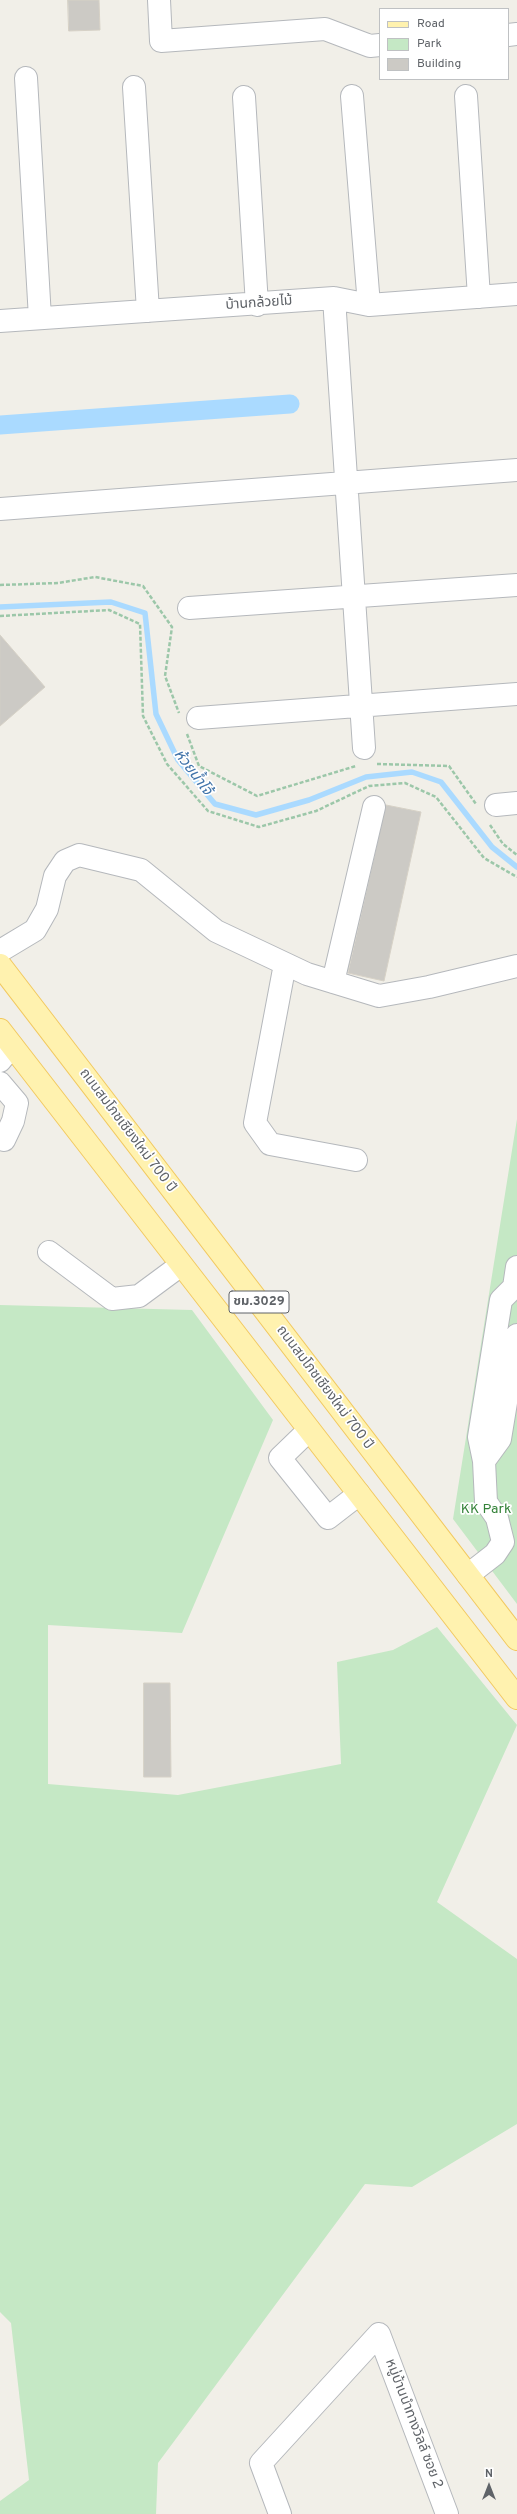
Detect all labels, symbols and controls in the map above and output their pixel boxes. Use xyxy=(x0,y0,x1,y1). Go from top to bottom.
legend xyxy=(379,8,509,80)
text: Road xyxy=(417,16,445,32)
text: Park xyxy=(417,36,442,52)
text: Building xyxy=(417,56,461,72)
street label: บ้านกล้วยไม้ xyxy=(225,293,293,315)
water label: ห้วยน้ำโจ้ xyxy=(169,747,215,799)
street label: ถนนสมโภชเชียงใหม่ 700 ปี xyxy=(75,1066,179,1196)
road number: ชม.3029 xyxy=(229,1291,289,1313)
street label: ถนนสมโภชเชียงใหม่ 700 ปี xyxy=(272,1323,376,1453)
park label: KK Park xyxy=(461,1502,511,1518)
street label: หมู่บ้านนำทางวิลล์ ซอย 2 xyxy=(380,2357,446,2491)
north arrow xyxy=(469,2466,509,2506)
text: N xyxy=(485,2467,493,2481)

